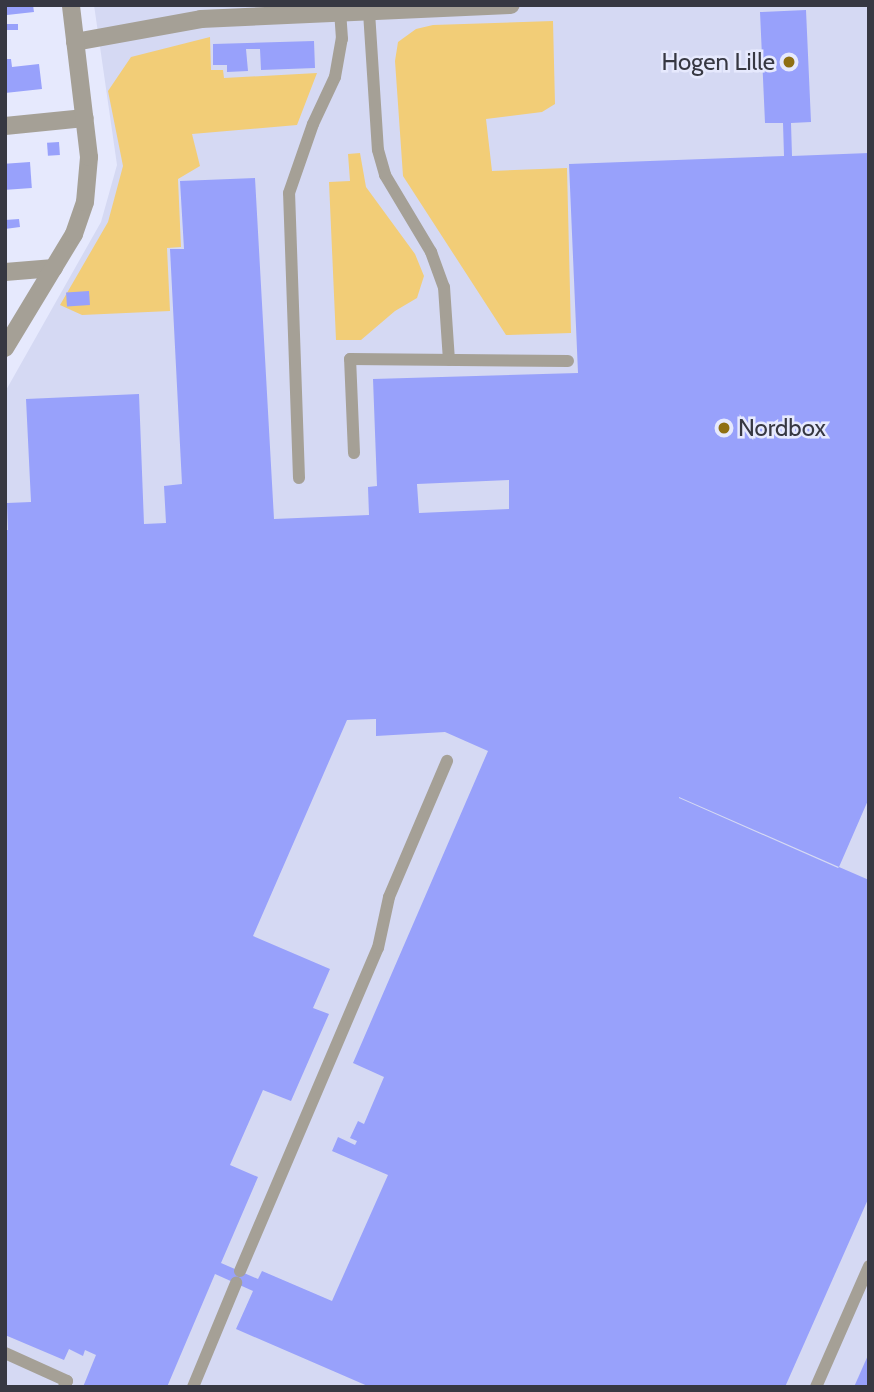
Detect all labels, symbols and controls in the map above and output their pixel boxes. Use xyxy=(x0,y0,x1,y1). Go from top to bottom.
place label: Hogen Lille xyxy=(662,48,775,76)
marker: Hogen Lille xyxy=(781,54,797,70)
place label: Nordbox xyxy=(738,414,826,442)
marker: Nordbox xyxy=(716,420,732,436)

